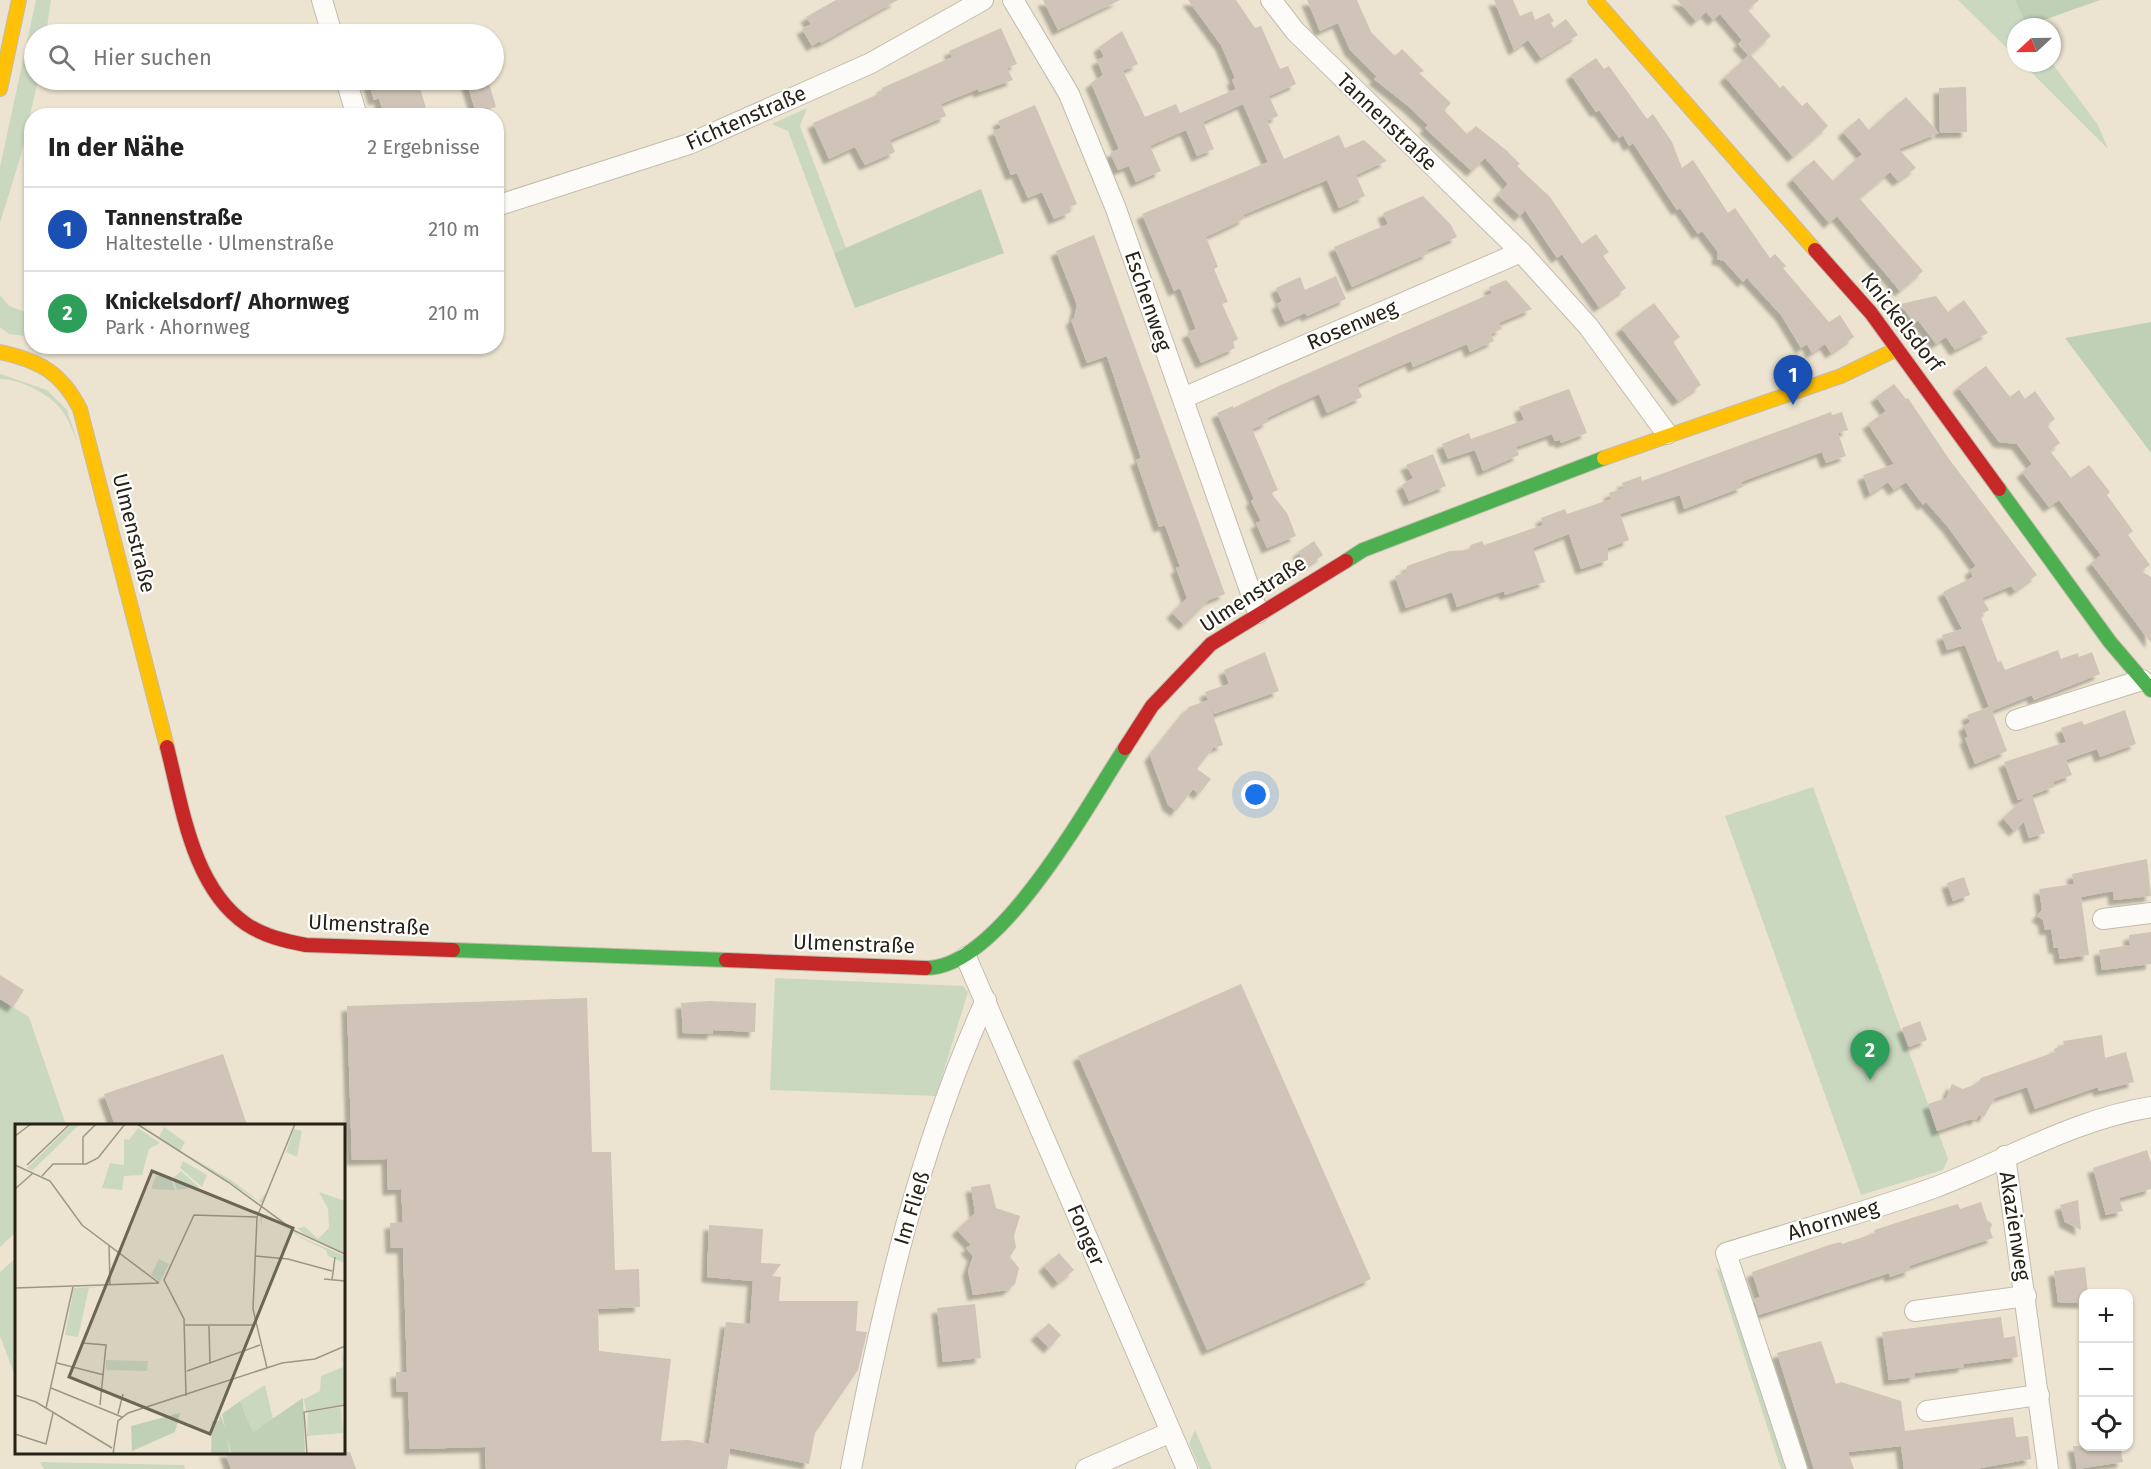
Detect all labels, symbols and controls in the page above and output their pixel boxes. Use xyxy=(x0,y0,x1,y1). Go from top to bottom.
north arrow xyxy=(2007,18,2061,72)
search box xyxy=(24,24,504,90)
icon: search xyxy=(45,41,78,74)
text: Hier suchen xyxy=(93,44,212,71)
street label: Tannenstraße xyxy=(1331,68,1443,176)
street label: Fichtenstraße xyxy=(682,80,810,156)
text: In der Nähe xyxy=(48,132,184,163)
text: 2 Ergebnisse xyxy=(367,135,480,159)
text: Tannenstraße xyxy=(105,204,243,231)
text: 1 xyxy=(63,217,72,241)
text: 210 m xyxy=(428,217,480,241)
text: Haltestelle · Ulmenstraße xyxy=(105,231,334,255)
street label: Eschenweg xyxy=(1119,247,1177,355)
street label: Knickelsdorf xyxy=(1855,267,1950,378)
text: Knickelsdorf/ Ahornweg xyxy=(105,288,349,315)
street label: Rosenweg xyxy=(1303,294,1401,356)
text: 2 xyxy=(62,301,73,325)
text: 210 m xyxy=(428,301,480,325)
text: Park · Ahornweg xyxy=(105,315,250,339)
pin: 1 xyxy=(1774,356,1812,405)
street label: Ulmenstraße xyxy=(107,471,161,595)
street label: Ulmenstraße xyxy=(1195,550,1311,638)
your location xyxy=(1241,780,1270,809)
street label: Ulmenstraße xyxy=(307,909,431,941)
street label: Ulmenstraße xyxy=(793,929,915,959)
pin: 2 xyxy=(1850,1030,1890,1080)
inset map xyxy=(15,1124,345,1454)
street label: Im Fließ xyxy=(888,1168,936,1248)
street label: Akazienweg xyxy=(1994,1170,2036,1283)
street label: Ahornweg xyxy=(1784,1194,1882,1246)
street label: Fonger xyxy=(1061,1200,1111,1270)
map controls xyxy=(2079,1289,2133,1451)
button: + xyxy=(2079,1289,2133,1343)
button: − xyxy=(2079,1343,2133,1397)
button: locate xyxy=(2079,1397,2133,1451)

